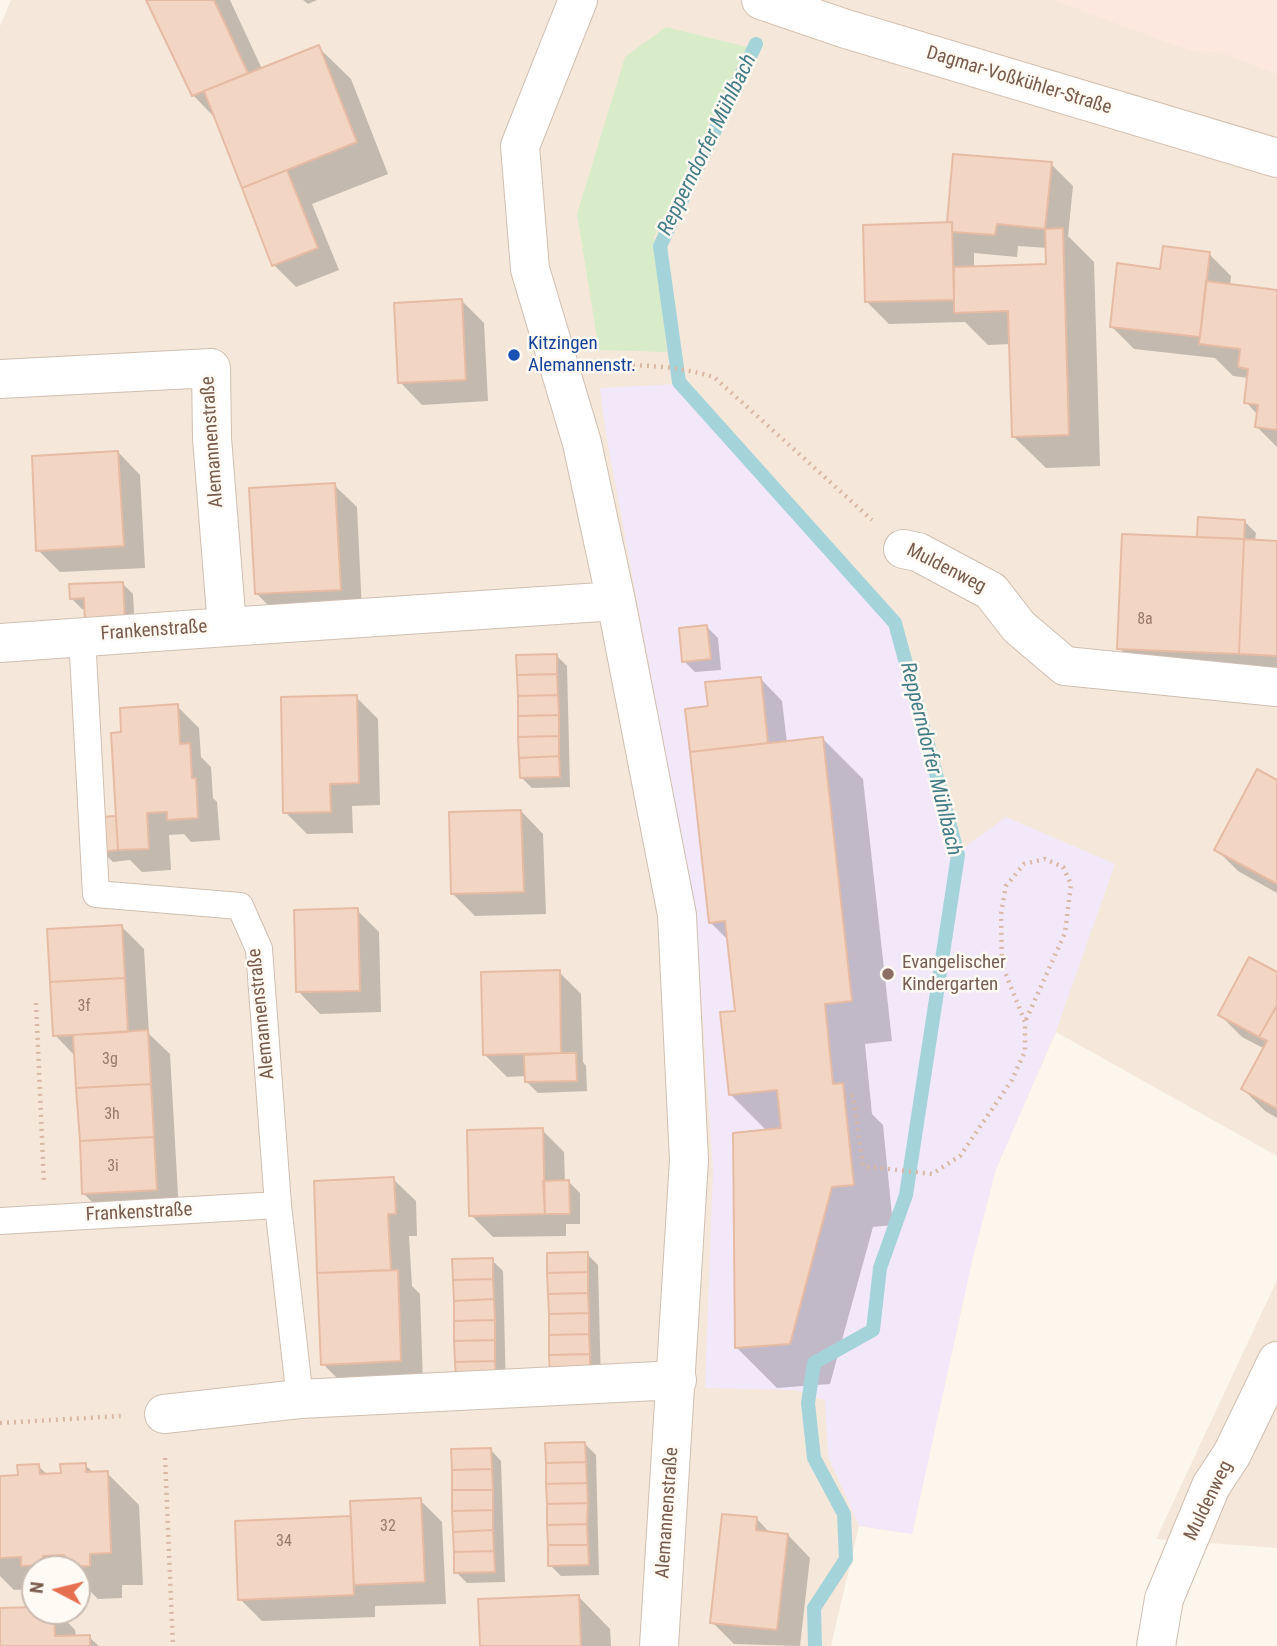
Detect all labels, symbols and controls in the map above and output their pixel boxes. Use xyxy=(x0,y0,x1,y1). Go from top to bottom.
street label: Dagmar-Voßkühler-Straße xyxy=(924,42,1114,120)
water label: Repperndorfer Mühlbach xyxy=(653,50,763,240)
place label: Kitzingen Alemannenstr. xyxy=(528,333,636,377)
marker: Kitzingen Alemannenstr. xyxy=(506,347,522,363)
street label: Alemannenstraße xyxy=(197,375,229,509)
street label: Muldenweg xyxy=(902,539,990,599)
house number: 8a xyxy=(1137,610,1153,630)
street label: Frankenstraße xyxy=(100,616,208,646)
water label: Repperndorfer Mühlbach xyxy=(894,660,966,858)
street label: Alemannenstraße xyxy=(244,947,280,1081)
place label: Evangelischer Kindergarten xyxy=(902,952,1006,996)
marker: Evangelischer Kindergarten xyxy=(880,966,896,982)
house number: 3f xyxy=(78,997,90,1017)
house number: 3g xyxy=(102,1050,118,1070)
house number: 3h xyxy=(104,1105,120,1125)
house number: 3i xyxy=(107,1157,119,1177)
street label: Frankenstraße xyxy=(85,1199,193,1227)
street label: Alemannenstraße xyxy=(652,1446,684,1580)
street label: Muldenweg xyxy=(1180,1457,1238,1545)
house number: 32 xyxy=(380,1517,396,1537)
house number: 34 xyxy=(276,1532,292,1552)
north arrow xyxy=(21,1555,91,1625)
text: N xyxy=(25,1580,49,1595)

